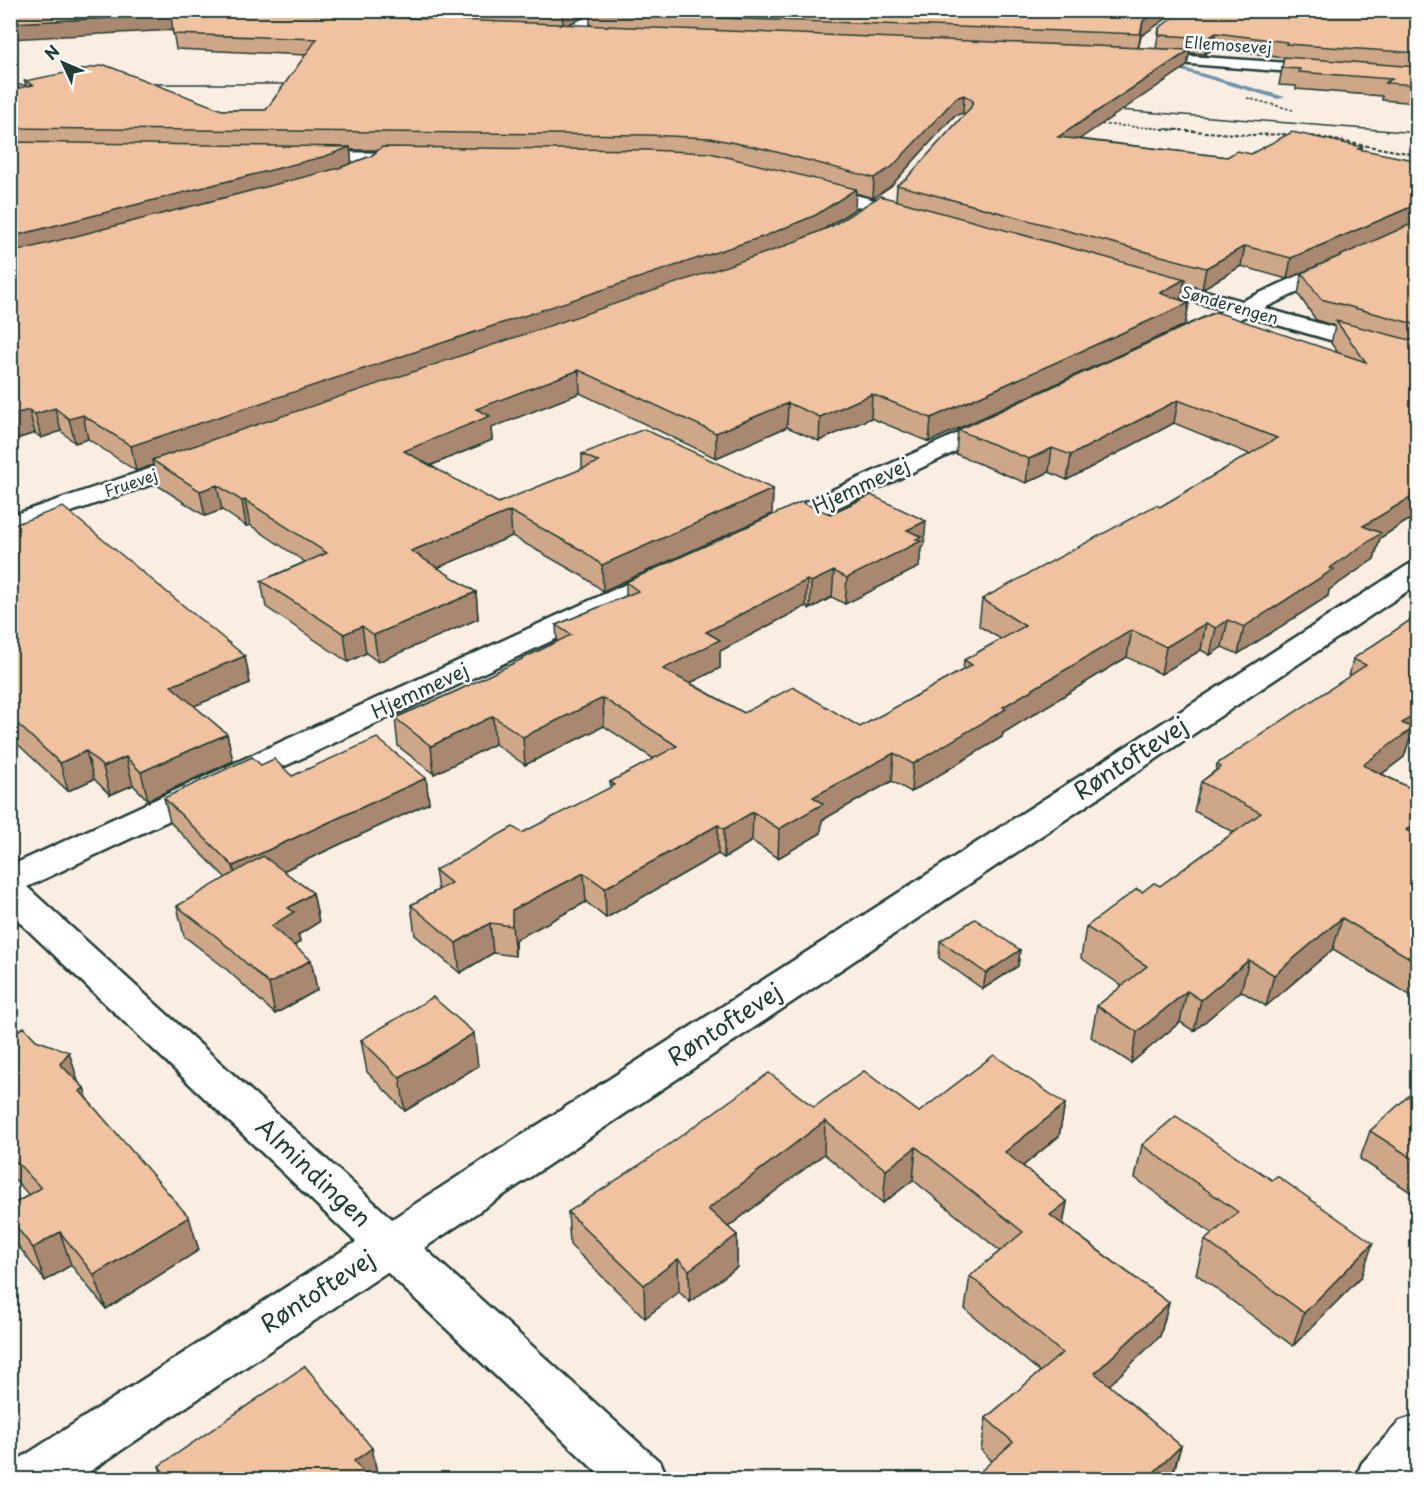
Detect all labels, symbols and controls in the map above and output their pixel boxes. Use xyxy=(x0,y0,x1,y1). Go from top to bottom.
street label: Ellemosevej xyxy=(1184,29,1272,59)
north arrow xyxy=(33,33,93,93)
text: N xyxy=(38,39,65,65)
street label: Sønderengen xyxy=(1179,279,1282,329)
street label: Hjemmevej xyxy=(807,449,914,521)
street label: Fruevej xyxy=(101,462,160,502)
street label: Hjemmevej xyxy=(366,654,473,726)
street label: Røntoftevej xyxy=(1066,707,1194,808)
street label: Røntoftevej xyxy=(660,973,788,1074)
street label: Almindingen xyxy=(249,1108,380,1235)
street label: Røntoftevej xyxy=(253,1240,381,1341)

